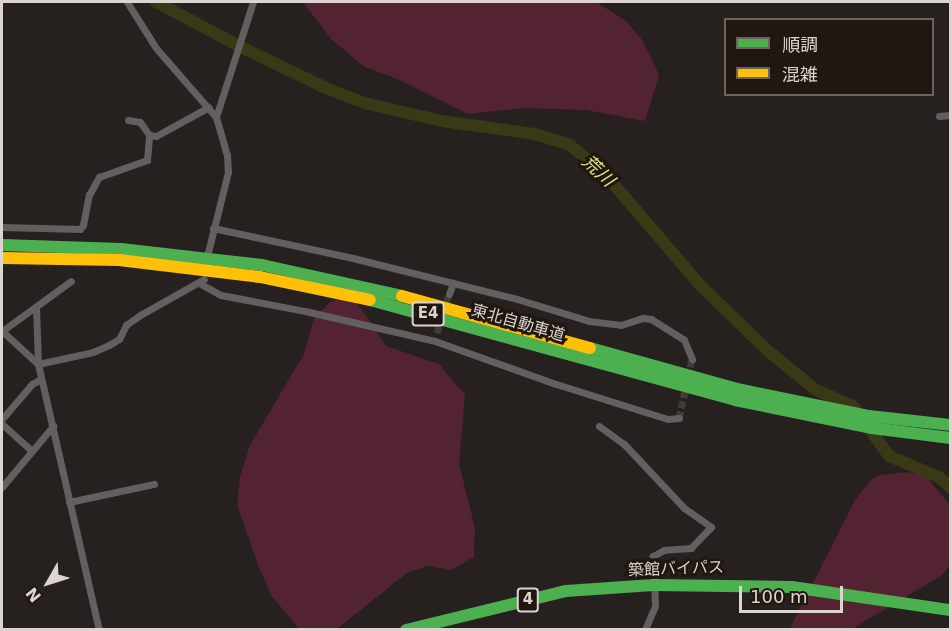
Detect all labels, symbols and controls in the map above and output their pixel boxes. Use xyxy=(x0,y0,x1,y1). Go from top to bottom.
legend xyxy=(724,18,934,96)
text: 順調 xyxy=(782,34,818,55)
text: 混雑 xyxy=(782,64,818,85)
water label: 荒川 xyxy=(577,151,619,191)
street label: 東北自動車道 xyxy=(469,301,567,345)
road number: E4 xyxy=(412,302,444,326)
north arrow xyxy=(18,553,78,613)
street label: 築館バイパス xyxy=(628,558,724,580)
scale bar xyxy=(742,574,846,612)
text: N xyxy=(22,583,45,606)
text: 100 m xyxy=(750,586,808,607)
road number: 4 xyxy=(516,588,540,612)

